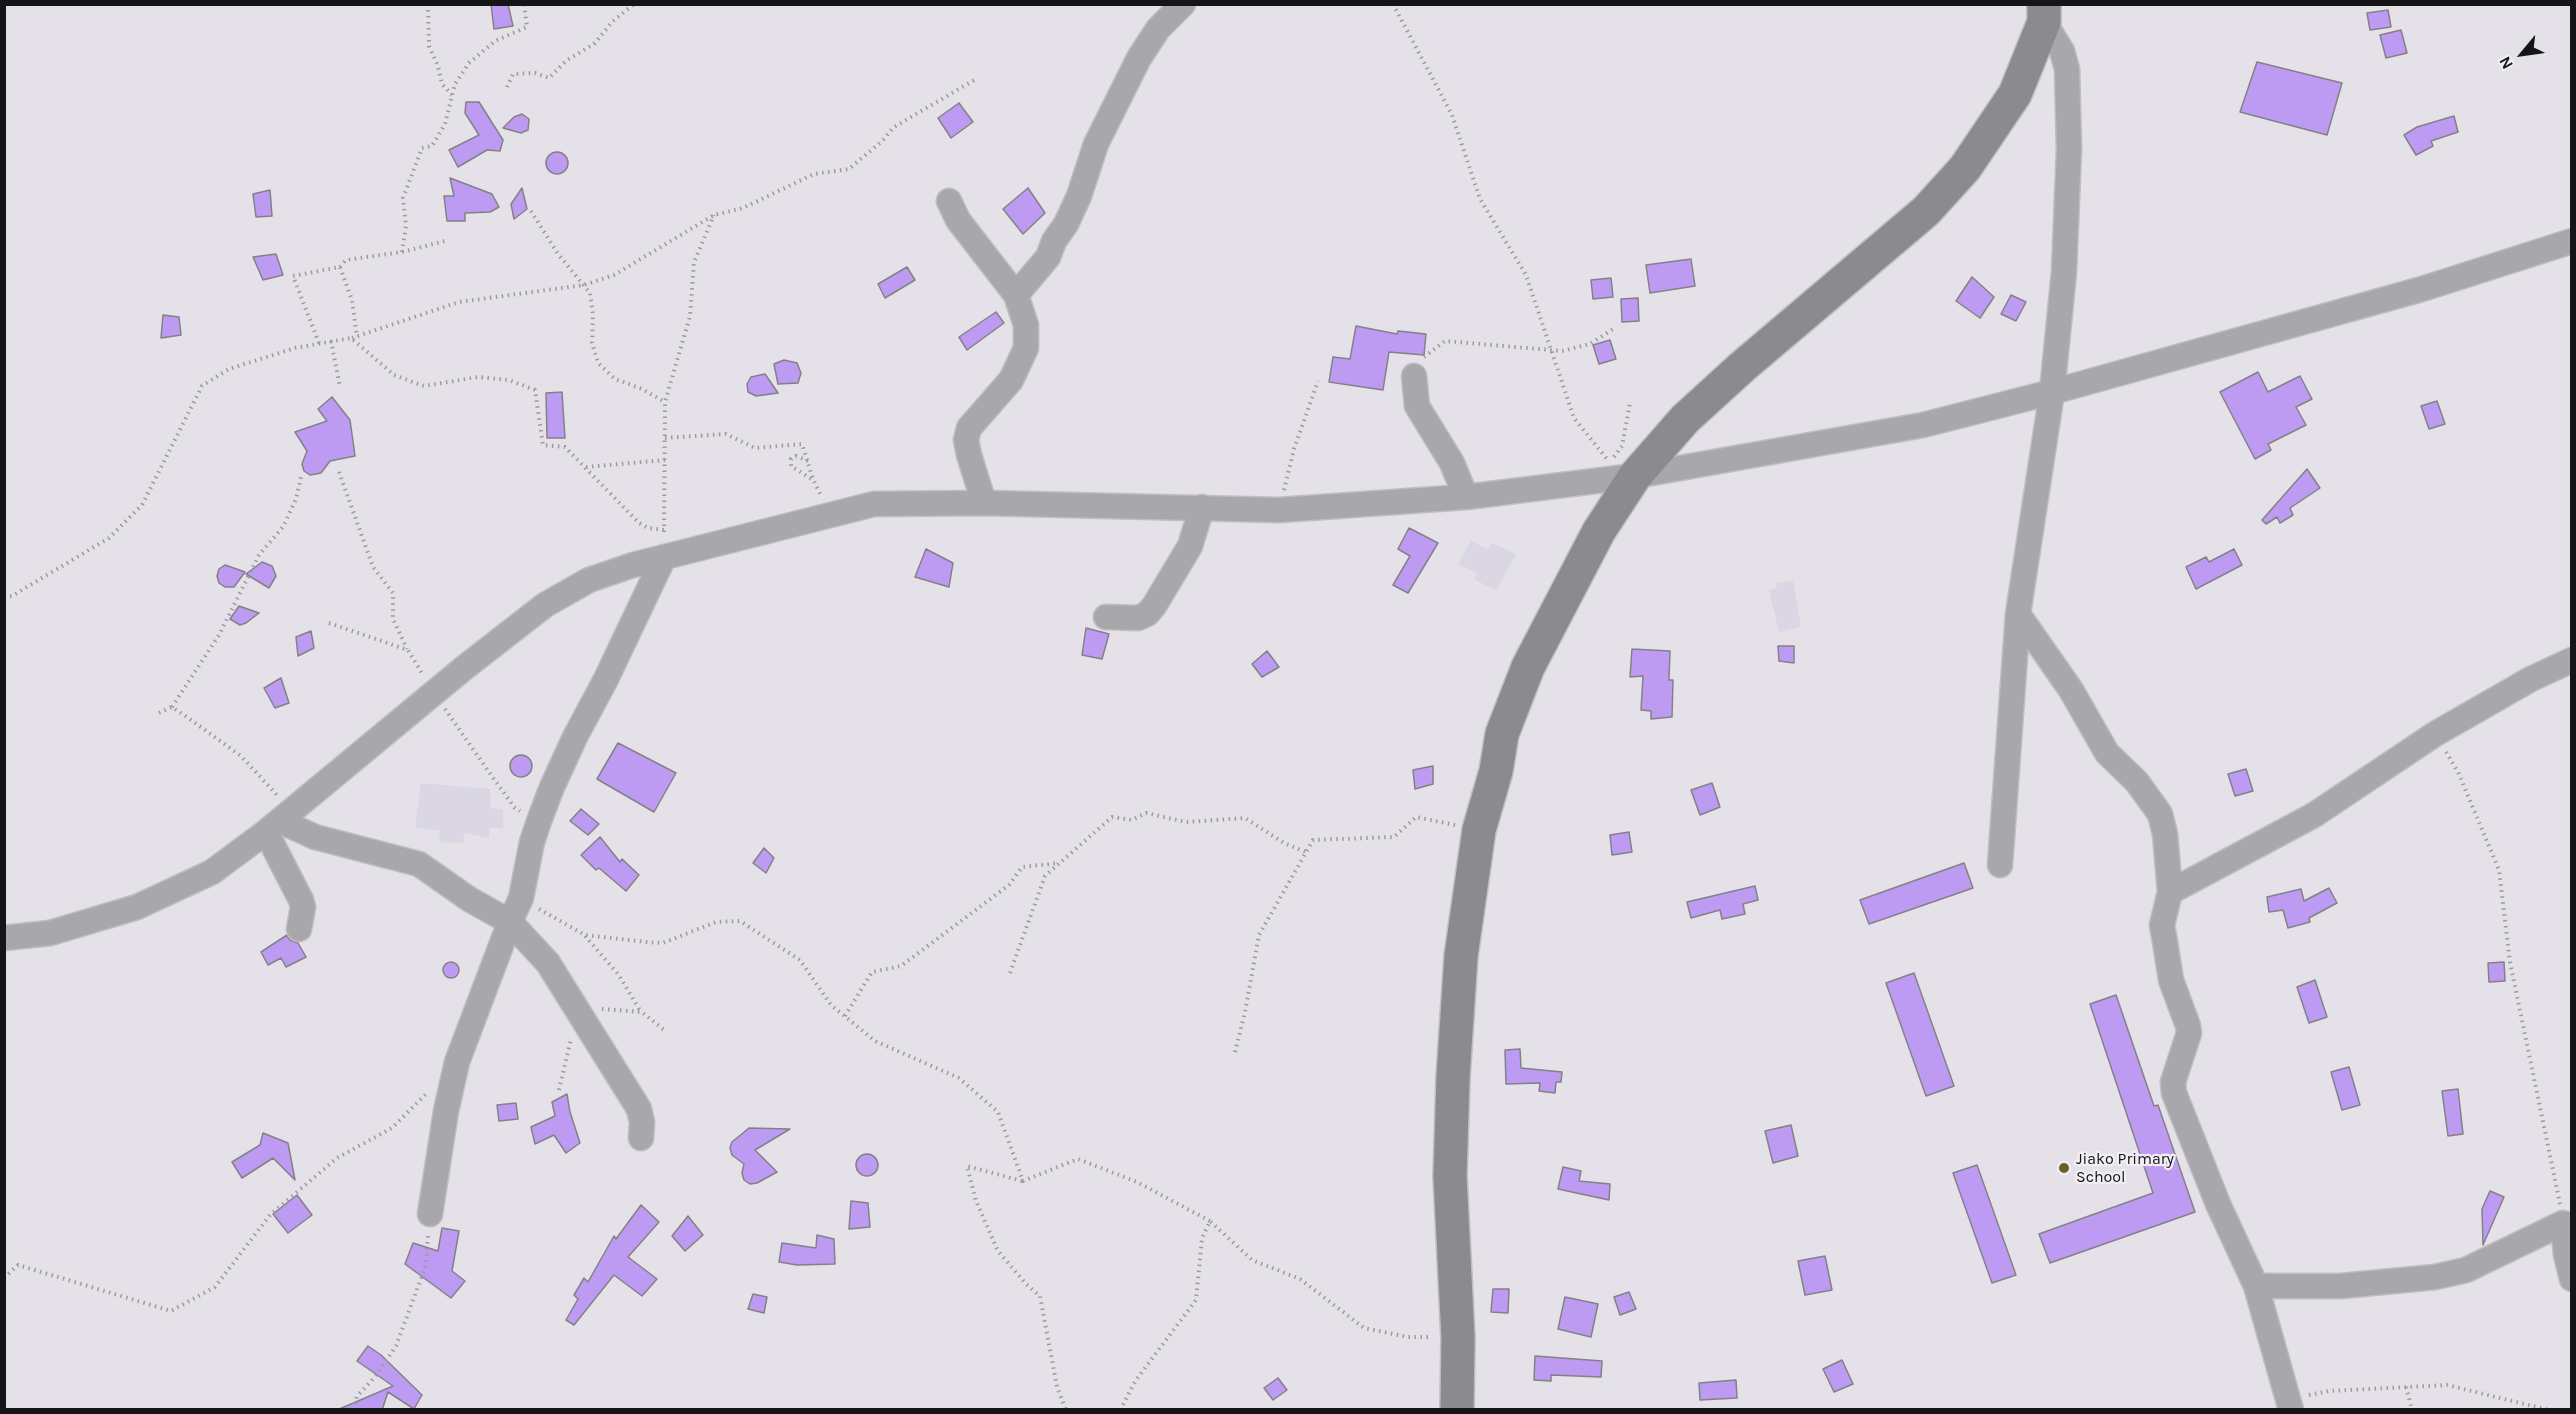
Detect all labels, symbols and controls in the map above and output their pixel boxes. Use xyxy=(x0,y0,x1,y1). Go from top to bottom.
north arrow xyxy=(2492,24,2552,84)
text: N xyxy=(2495,53,2517,73)
place label: Jiako Primary School xyxy=(2076,1149,2174,1187)
marker: Jiako Primary School xyxy=(2057,1161,2071,1175)

